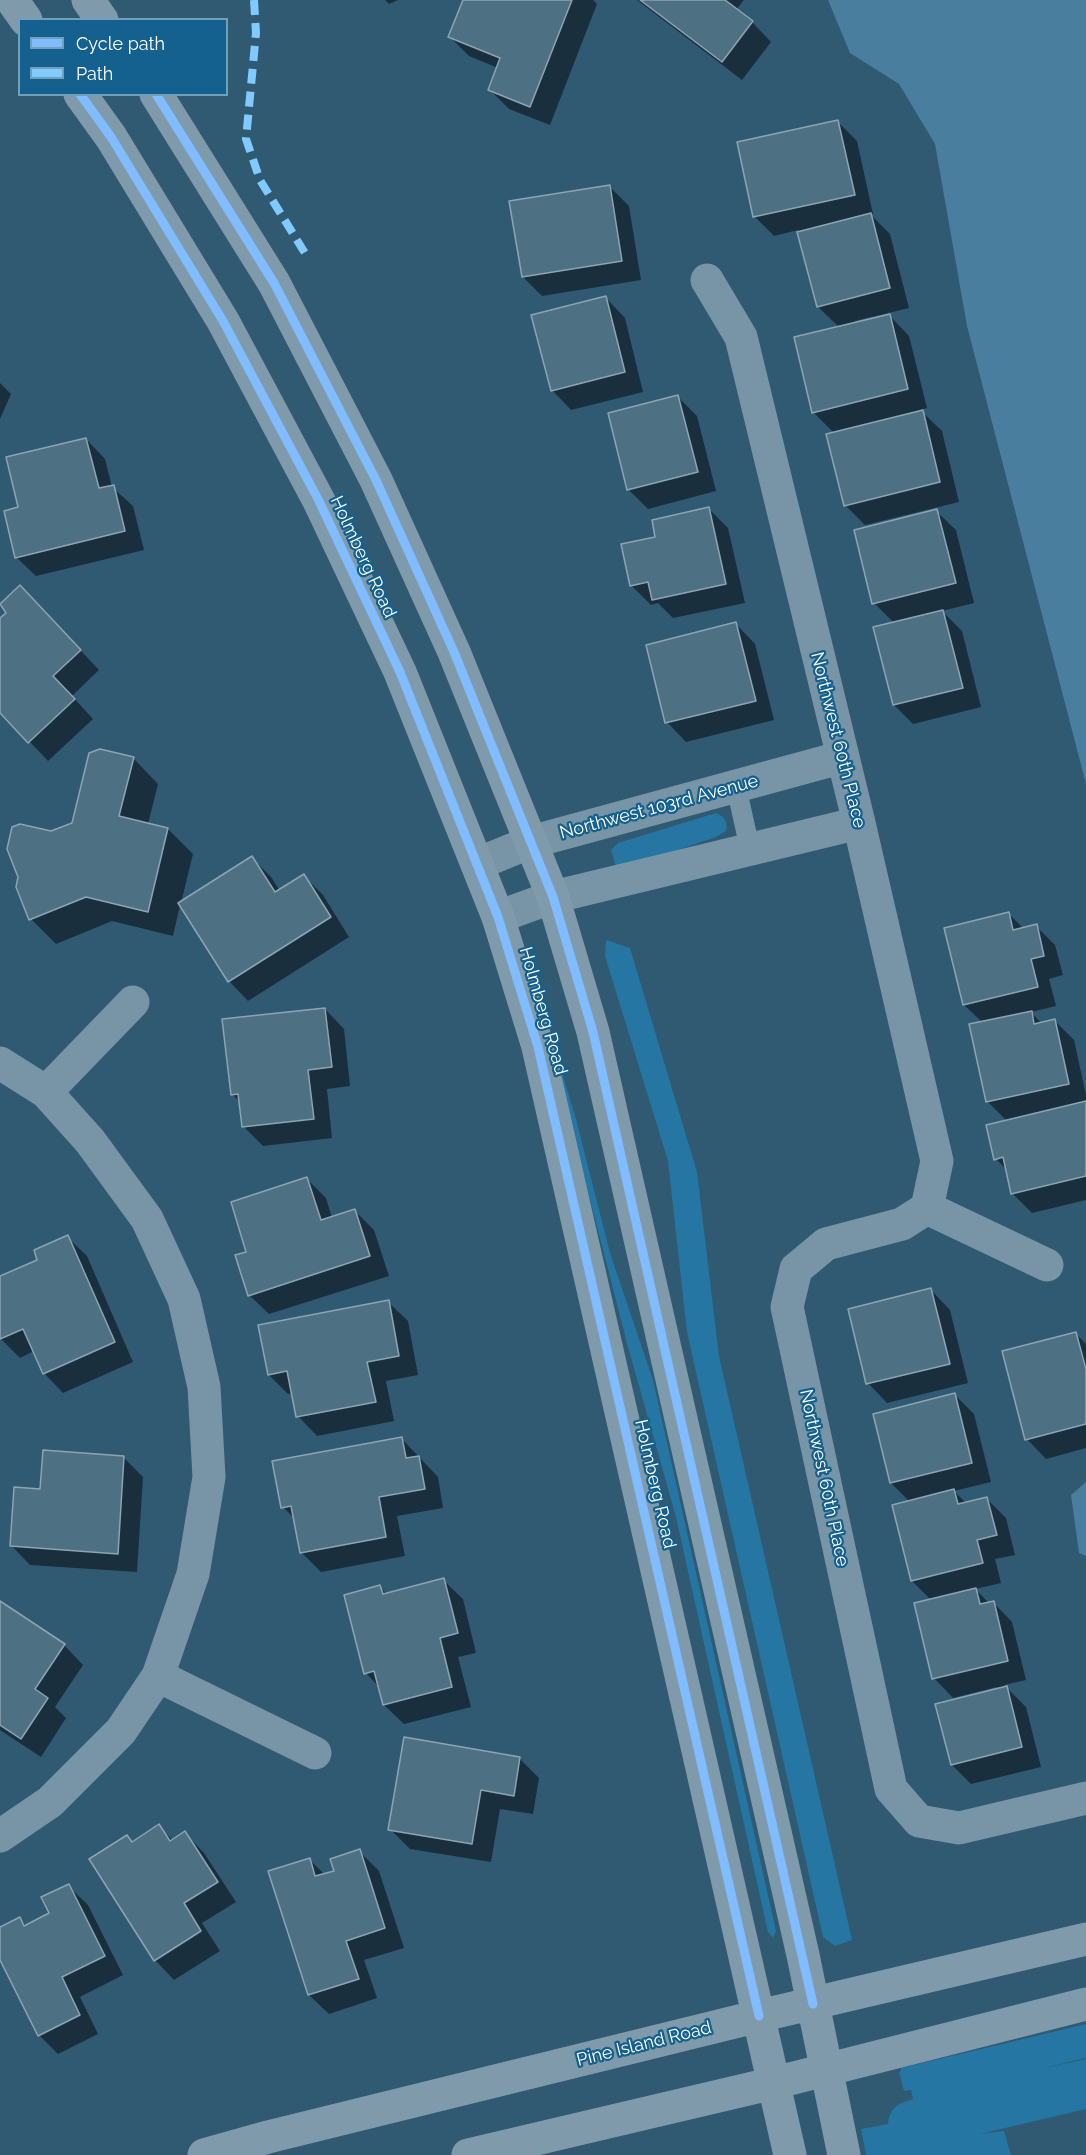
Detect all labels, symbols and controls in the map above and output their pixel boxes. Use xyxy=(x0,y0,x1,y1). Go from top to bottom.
legend xyxy=(18,18,228,96)
text: Cycle path xyxy=(76,33,165,54)
text: Path xyxy=(76,63,113,84)
street label: Holmberg Road xyxy=(325,493,401,621)
street label: Northwest 60th Place xyxy=(806,650,870,830)
street label: Northwest 103rd Avenue xyxy=(557,770,761,844)
street label: Holmberg Road xyxy=(514,945,572,1077)
street label: Northwest 60th Place xyxy=(795,1387,853,1569)
street label: Holmberg Road xyxy=(630,1417,680,1551)
street label: Pine Island Road xyxy=(574,2017,714,2071)

